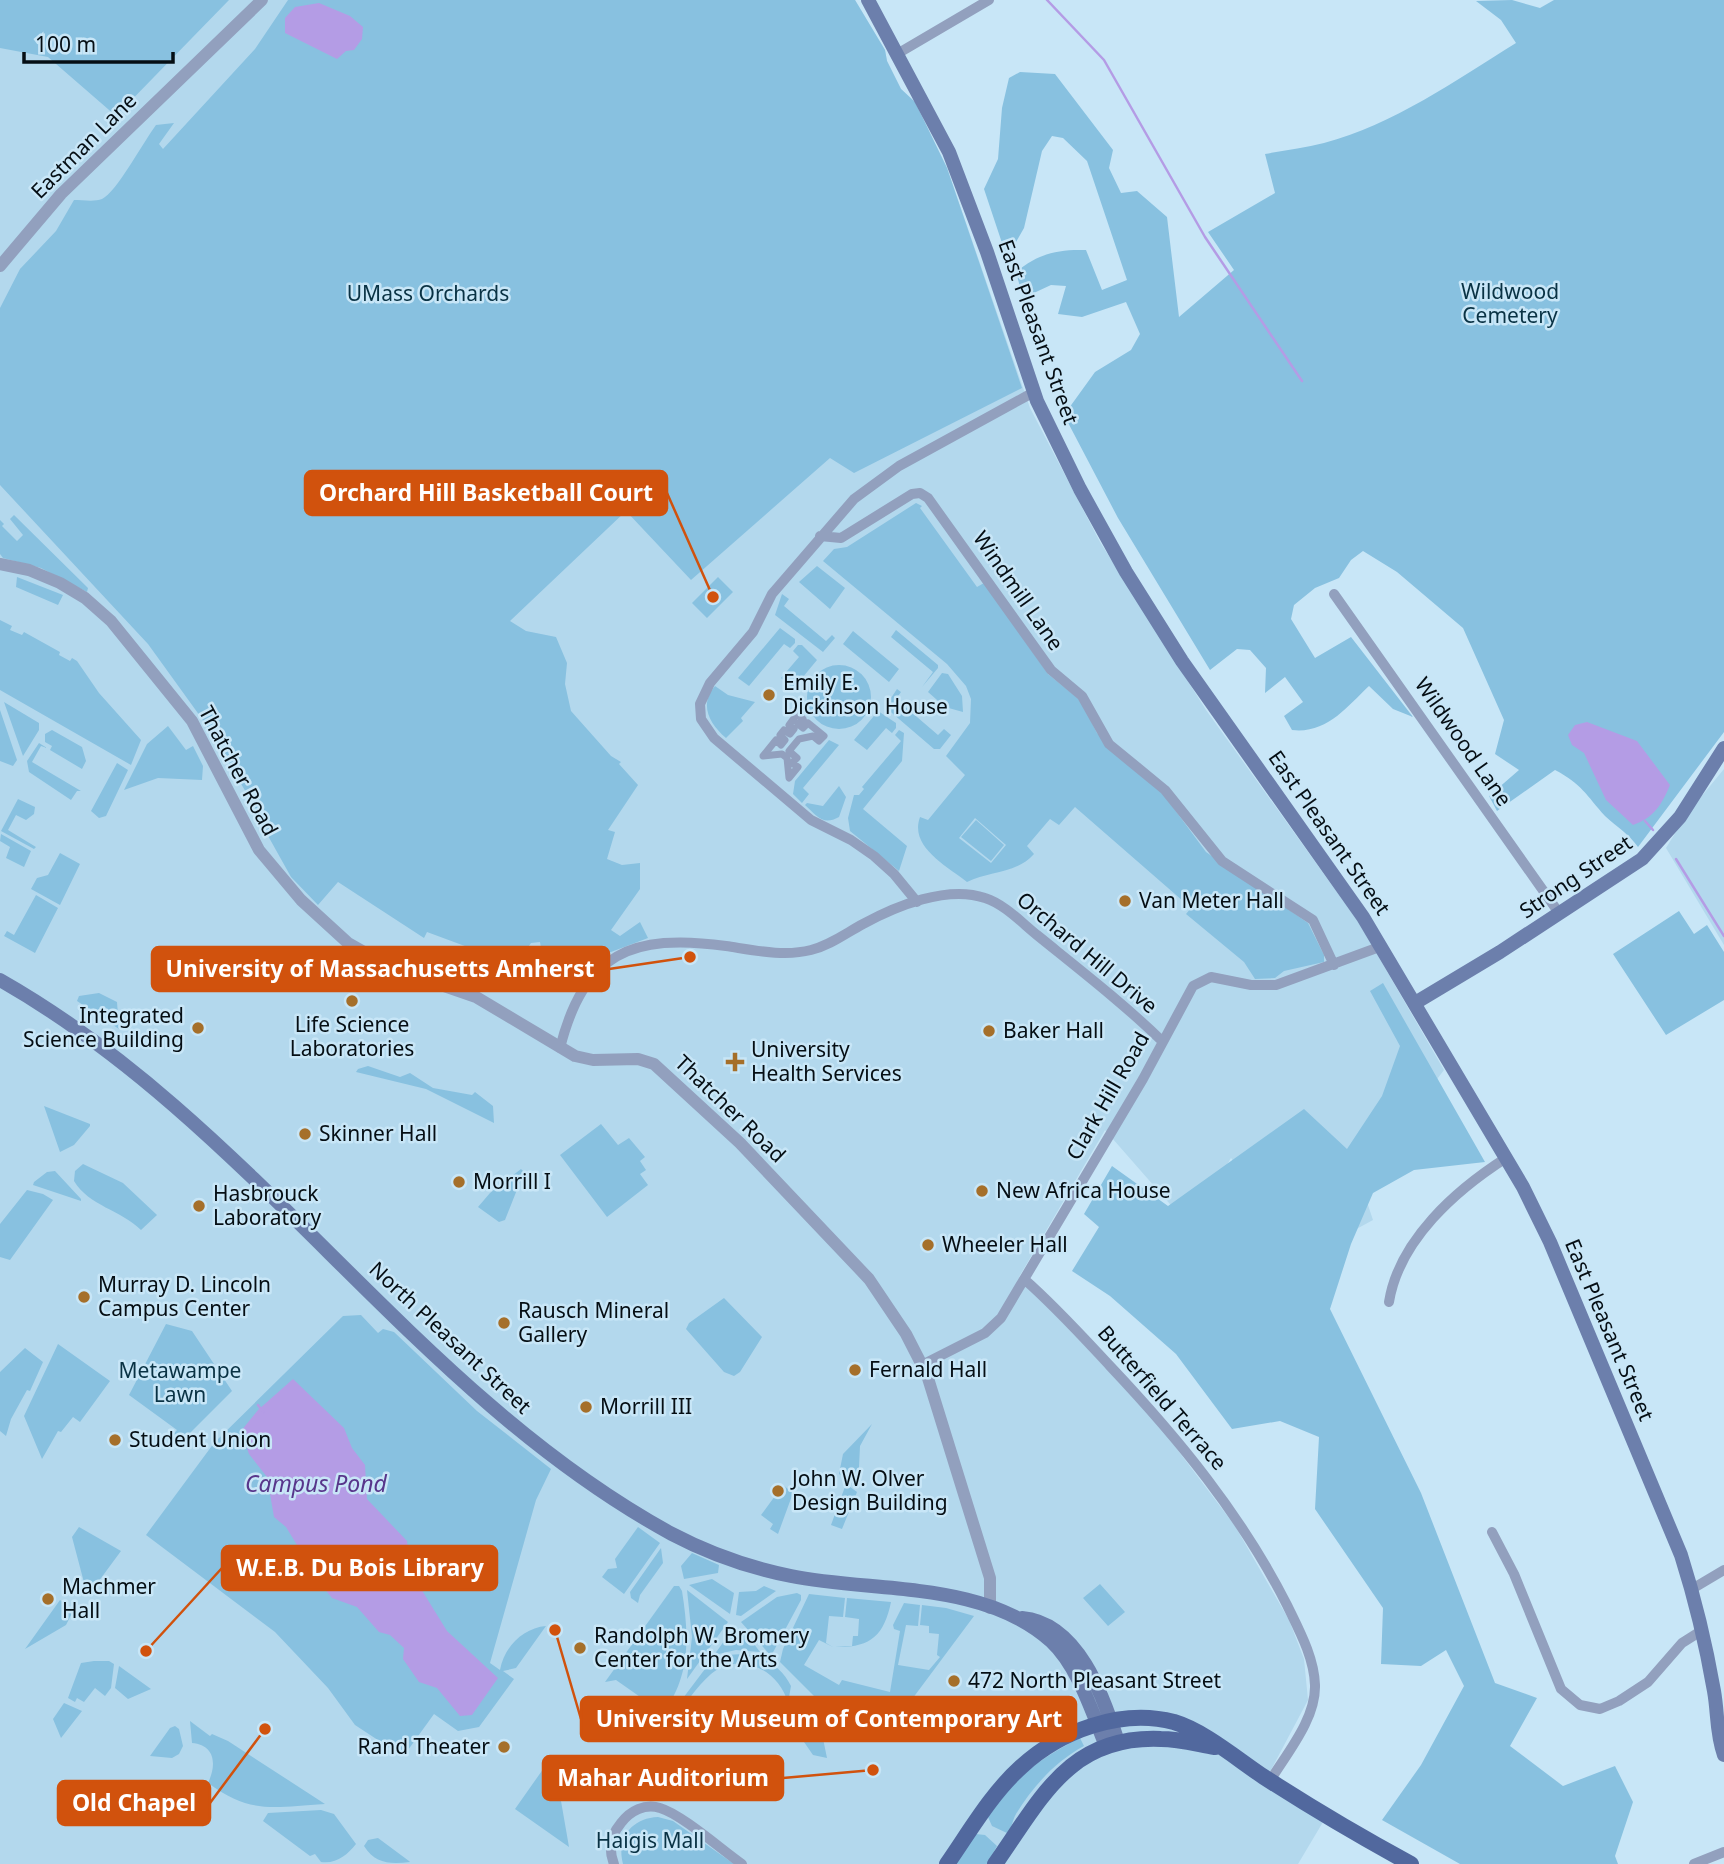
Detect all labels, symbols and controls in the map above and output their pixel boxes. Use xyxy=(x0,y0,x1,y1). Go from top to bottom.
scale bar xyxy=(24,21,173,65)
text: 100 m xyxy=(35,30,96,58)
street label: Eastman Lane xyxy=(24,86,142,204)
street label: East Pleasant Street xyxy=(992,235,1086,428)
park label: Wildwood Cemetery xyxy=(1461,277,1559,329)
park label: UMass Orchards xyxy=(347,279,509,307)
callout: Orchard Hill Basketball Court xyxy=(305,471,667,515)
text: Orchard Hill Basketball Court xyxy=(319,476,653,508)
street label: Windmill Lane xyxy=(967,525,1070,656)
place label: Emily E. Dickinson House xyxy=(783,668,948,720)
street label: Wildwood Lane xyxy=(1409,671,1519,811)
marker: Emily E. Dickinson House xyxy=(761,687,777,703)
street label: Thatcher Road xyxy=(193,701,285,840)
street label: East Pleasant Street xyxy=(1262,745,1397,921)
street label: Strong Street xyxy=(1514,828,1638,924)
street label: Orchard Hill Drive xyxy=(1011,885,1164,1019)
place label: Van Meter Hall xyxy=(1139,886,1284,914)
marker: Van Meter Hall xyxy=(1117,893,1133,909)
callout: University of Massachusetts Amherst xyxy=(152,947,609,991)
text: University of Massachusetts Amherst xyxy=(166,952,594,984)
marker: Life Science Laboratories xyxy=(344,993,360,1009)
place label: Integrated Science Building xyxy=(23,1001,184,1053)
place label: Life Science Laboratories xyxy=(290,1010,414,1062)
place label: Baker Hall xyxy=(1003,1016,1104,1044)
marker: Integrated Science Building xyxy=(190,1020,206,1036)
marker: Baker Hall xyxy=(981,1023,997,1039)
street label: Clark Hill Road xyxy=(1059,1026,1155,1165)
place label: University Health Services xyxy=(751,1035,902,1087)
street label: Thatcher Road xyxy=(669,1048,792,1168)
marker: University Health Services xyxy=(725,1052,745,1072)
place label: Skinner Hall xyxy=(319,1119,437,1147)
marker: Skinner Hall xyxy=(297,1126,313,1142)
place label: Morrill I xyxy=(473,1167,551,1195)
marker: Morrill I xyxy=(451,1174,467,1190)
place label: New Africa House xyxy=(996,1176,1171,1204)
place label: Hasbrouck Laboratory xyxy=(213,1179,321,1231)
marker: New Africa House xyxy=(974,1183,990,1199)
marker: Hasbrouck Laboratory xyxy=(191,1198,207,1214)
place label: Wheeler Hall xyxy=(942,1230,1068,1258)
street label: East Pleasant Street xyxy=(1559,1234,1661,1425)
marker: Wheeler Hall xyxy=(920,1237,936,1253)
street label: North Pleasant Street xyxy=(364,1255,538,1420)
place label: Murray D. Lincoln Campus Center xyxy=(98,1270,271,1322)
marker: Murray D. Lincoln Campus Center xyxy=(76,1289,92,1305)
place label: Rausch Mineral Gallery xyxy=(518,1296,669,1348)
marker: Rausch Mineral Gallery xyxy=(496,1315,512,1331)
street label: Butterfield Terrace xyxy=(1092,1319,1233,1476)
place label: Fernald Hall xyxy=(869,1355,987,1383)
park label: Metawampe Lawn xyxy=(119,1356,241,1408)
marker: Fernald Hall xyxy=(847,1362,863,1378)
place label: Morrill III xyxy=(600,1392,692,1420)
marker: Morrill III xyxy=(578,1399,594,1415)
place label: Student Union xyxy=(129,1425,271,1453)
marker: Student Union xyxy=(107,1432,123,1448)
place label: John W. Olver Design Building xyxy=(790,1464,948,1516)
water label: Campus Pond xyxy=(245,1467,388,1499)
marker: John W. Olver Design Building xyxy=(770,1483,786,1499)
callout: W.E.B. Du Bois Library xyxy=(222,1546,497,1590)
text: W.E.B. Du Bois Library xyxy=(236,1551,485,1583)
place label: Machmer Hall xyxy=(62,1572,156,1624)
marker: Machmer Hall xyxy=(40,1591,56,1607)
place label: Randolph W. Bromery Center for the Arts xyxy=(594,1621,810,1673)
marker: Randolph W. Bromery Center for the Arts xyxy=(572,1640,588,1656)
place label: 472 North Pleasant Street xyxy=(968,1666,1222,1694)
marker: 472 North Pleasant Street xyxy=(946,1673,962,1689)
callout: University Museum of Contemporary Art xyxy=(581,1697,1076,1741)
text: University Museum of Contemporary Art xyxy=(596,1702,1062,1734)
place label: Rand Theater xyxy=(357,1732,490,1760)
marker: Rand Theater xyxy=(496,1739,512,1755)
callout: Mahar Auditorium xyxy=(543,1756,783,1800)
text: Mahar Auditorium xyxy=(557,1761,769,1793)
callout: Old Chapel xyxy=(58,1781,210,1825)
text: Old Chapel xyxy=(72,1786,196,1818)
park label: Haigis Mall xyxy=(596,1826,704,1854)

